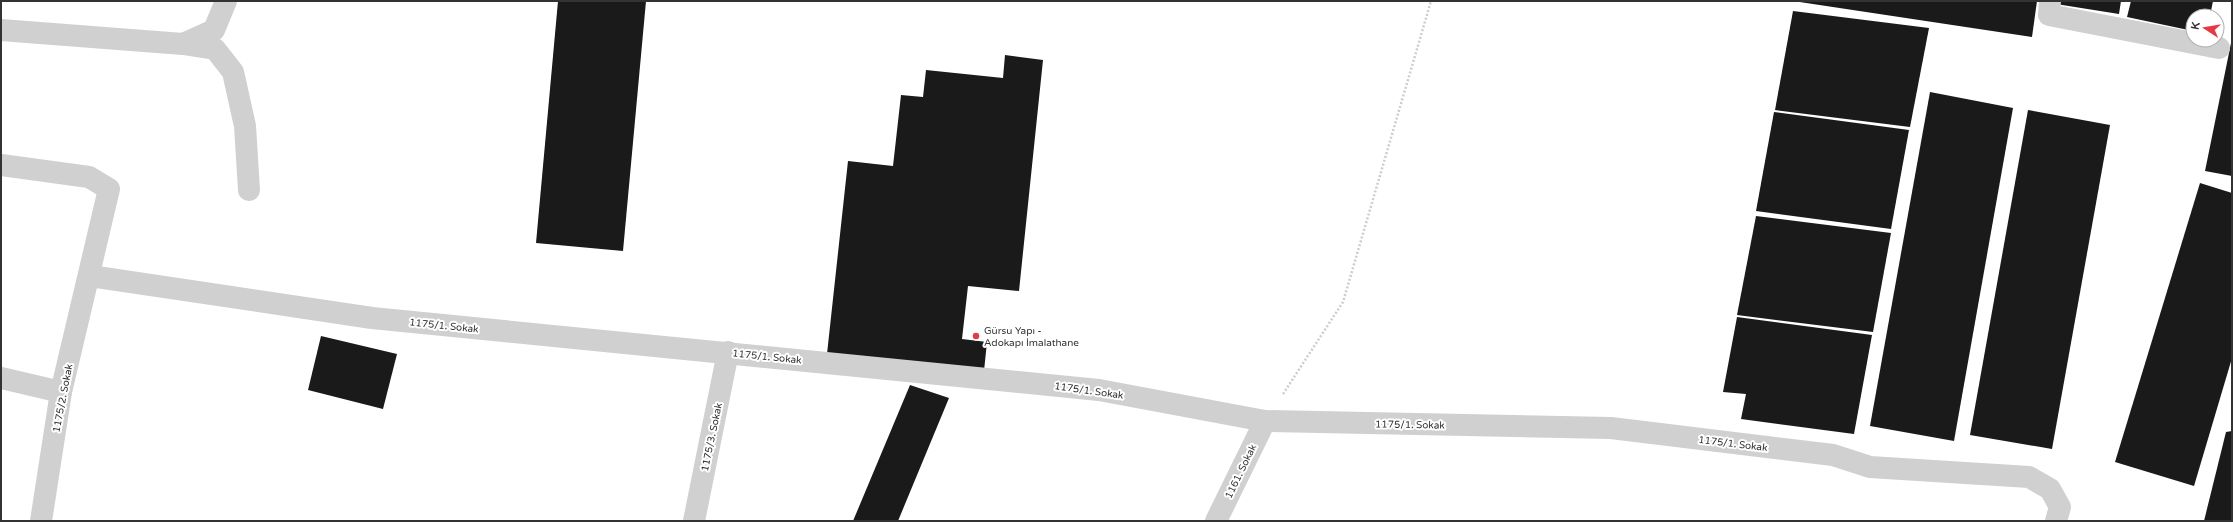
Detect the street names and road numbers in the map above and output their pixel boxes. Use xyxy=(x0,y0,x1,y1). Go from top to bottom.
street label: 1175/1. Sokak xyxy=(409,316,480,336)
street label: 1175/1. Sokak xyxy=(732,347,803,367)
street label: 1175/2. Sokak xyxy=(50,362,76,434)
street label: 1175/1. Sokak xyxy=(1054,380,1125,402)
street label: 1175/3. Sokak xyxy=(699,401,725,473)
street label: 1175/1. Sokak xyxy=(1375,418,1445,432)
street label: 1175/1. Sokak xyxy=(1698,434,1769,454)
street label: 1161. Sokak xyxy=(1223,442,1259,501)

